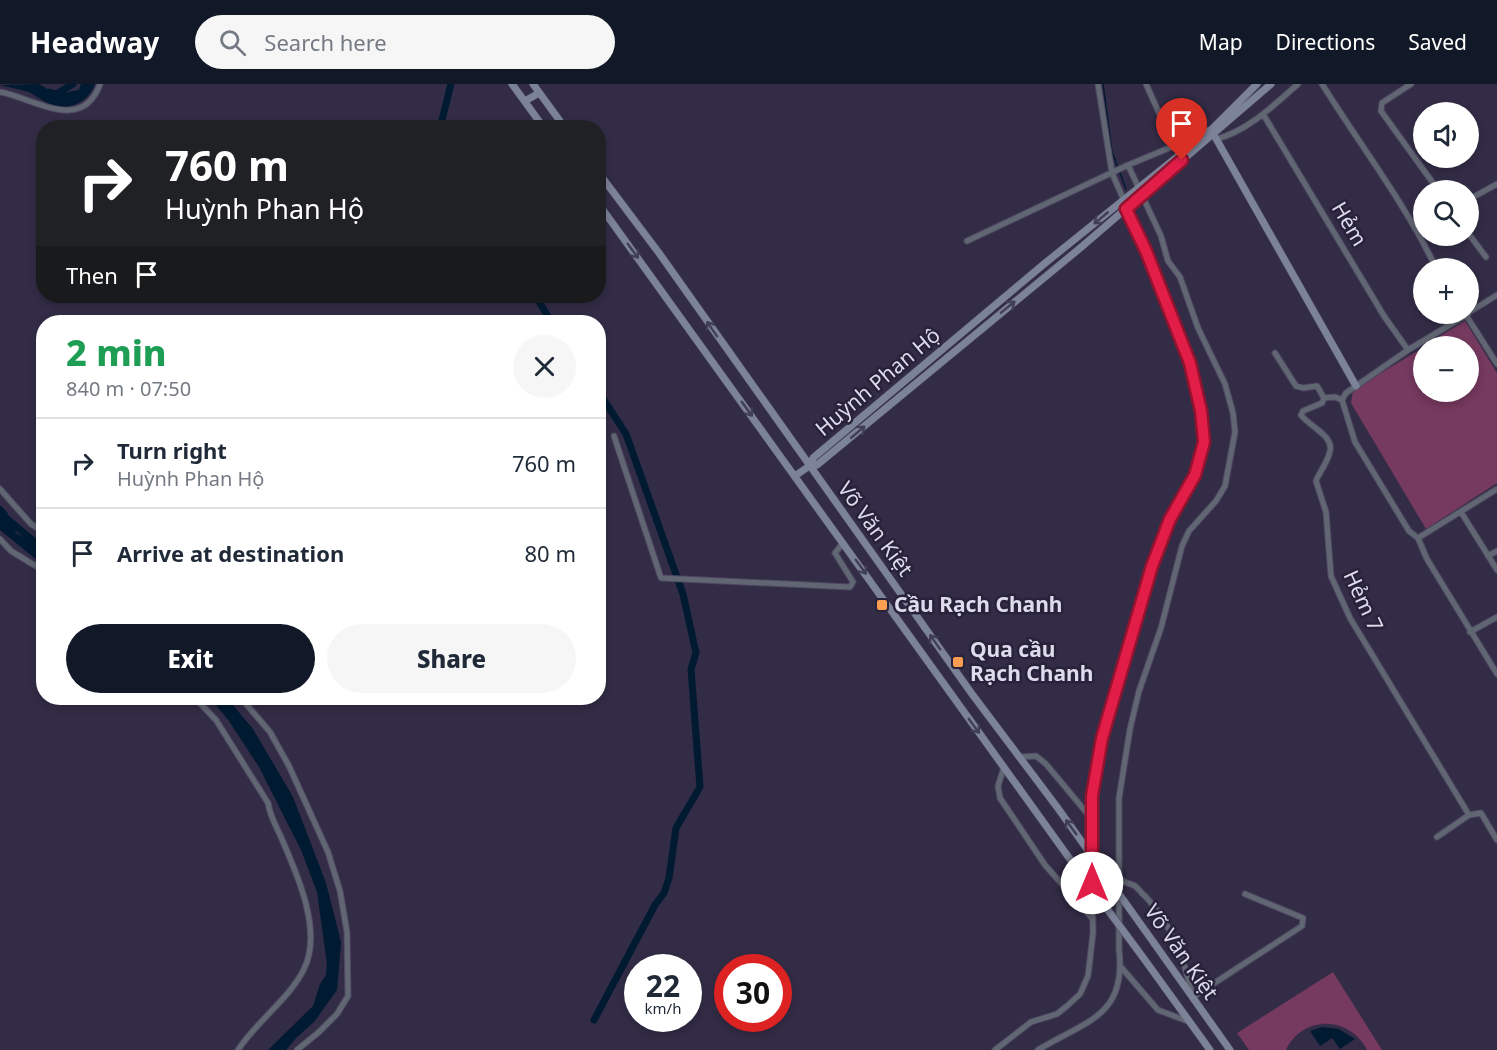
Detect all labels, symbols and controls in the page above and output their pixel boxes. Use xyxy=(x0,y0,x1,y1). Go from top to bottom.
search box xyxy=(195,15,615,69)
text: Headway xyxy=(30,23,159,61)
icon: search xyxy=(216,26,249,59)
text: Search here xyxy=(264,27,387,57)
text: Map xyxy=(1199,28,1243,56)
text: Directions xyxy=(1276,28,1375,56)
text: Saved xyxy=(1408,28,1467,56)
pin xyxy=(1156,98,1207,160)
map controls xyxy=(1413,102,1479,402)
button: sound xyxy=(1413,102,1479,168)
icon: arrive xyxy=(1165,107,1198,140)
text: 760 m xyxy=(165,136,289,193)
icon: right xyxy=(66,144,144,222)
button: search xyxy=(1413,180,1479,246)
text: Huỳnh Phan Hộ xyxy=(165,190,364,227)
street label: Hẻm xyxy=(1326,196,1374,251)
one-way arrow xyxy=(1093,211,1109,224)
one-way arrow xyxy=(627,242,639,258)
icon: arrive xyxy=(130,258,163,291)
button: + xyxy=(1413,258,1479,324)
text: Then xyxy=(66,260,118,290)
one-way arrow xyxy=(1000,300,1015,314)
one-way arrow xyxy=(706,321,718,337)
street label: Huỳnh Phan Hộ xyxy=(809,321,946,442)
text: 2 min xyxy=(66,328,167,377)
button: close xyxy=(513,335,576,398)
button: − xyxy=(1413,336,1479,402)
text: 840 m · 07:50 xyxy=(66,375,191,402)
one-way arrow xyxy=(741,400,753,416)
one-way arrow xyxy=(850,425,866,438)
text: Turn right xyxy=(117,435,227,465)
icon: right xyxy=(66,447,99,480)
text: 760 m xyxy=(512,448,576,478)
text: Huỳnh Phan Hộ xyxy=(117,465,264,492)
street label: Võ Văn Kiệt xyxy=(832,475,920,582)
icon: arrive xyxy=(66,537,99,570)
text: Arrive at destination xyxy=(117,538,344,568)
text: 80 m xyxy=(525,538,576,568)
one-way arrow xyxy=(854,559,867,575)
street label: Hẻm 7 xyxy=(1338,565,1390,636)
place label: Cầu Rạch Chanh xyxy=(894,590,1062,618)
marker: Cầu Rạch Chanh xyxy=(875,598,889,612)
button: Exit xyxy=(66,624,315,693)
button: Share xyxy=(327,624,576,693)
one-way arrow xyxy=(929,634,941,650)
place label: Qua cầu Rạch Chanh xyxy=(970,635,1093,687)
marker: Qua cầu Rạch Chanh xyxy=(951,655,965,669)
one-way arrow xyxy=(968,717,980,733)
one-way arrow xyxy=(1065,820,1077,836)
position arrow xyxy=(1060,851,1124,915)
street label: Võ Văn Kiệt xyxy=(1139,898,1225,1005)
speed limit sign: 30 xyxy=(714,954,792,1032)
text: 22 xyxy=(646,965,680,1006)
text: km/h xyxy=(645,998,681,1018)

